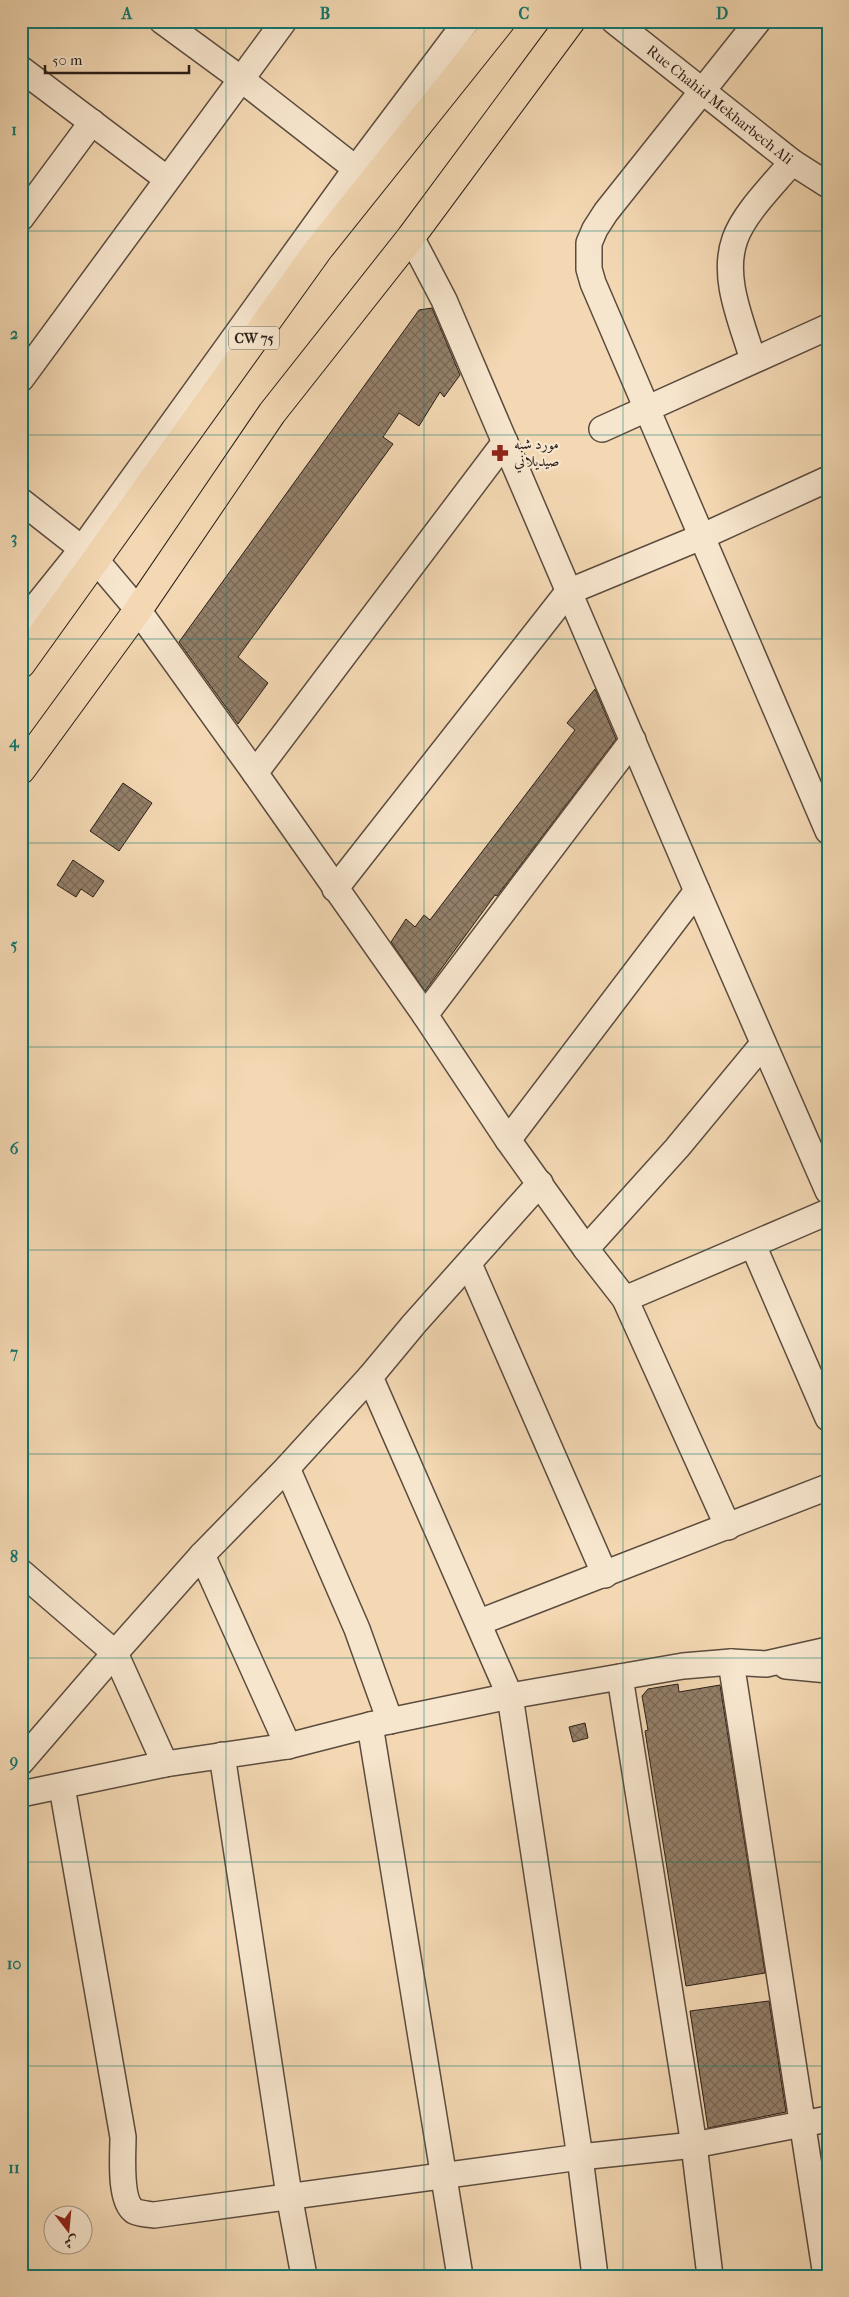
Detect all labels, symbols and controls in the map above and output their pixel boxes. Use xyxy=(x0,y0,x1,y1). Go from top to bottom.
text: A xyxy=(121,4,133,23)
text: B xyxy=(320,4,330,23)
text: C xyxy=(519,4,530,23)
text: D xyxy=(716,4,728,23)
street label: Rue Chahid Mekharbech Ali xyxy=(643,41,797,169)
scale bar xyxy=(45,42,189,74)
text: 50 m xyxy=(52,51,83,69)
text: 1 xyxy=(11,120,17,139)
text: 2 xyxy=(10,324,18,343)
road number: CW 75 xyxy=(229,326,279,349)
place label: مورد شبه صيديلاني xyxy=(514,435,559,473)
pharmacy icon: مورد شبه صيديلاني xyxy=(490,443,510,463)
text: 3 xyxy=(11,528,17,548)
text: 4 xyxy=(8,732,20,752)
text: 5 xyxy=(11,935,18,954)
text: 6 xyxy=(10,1139,19,1158)
text: 7 xyxy=(9,1343,18,1362)
text: 8 xyxy=(10,1547,18,1566)
text: 9 xyxy=(9,1751,18,1771)
text: 10 xyxy=(7,1954,21,1973)
text: 11 xyxy=(8,2158,20,2177)
north arrow xyxy=(42,2204,92,2254)
text: ش xyxy=(62,2232,80,2252)

